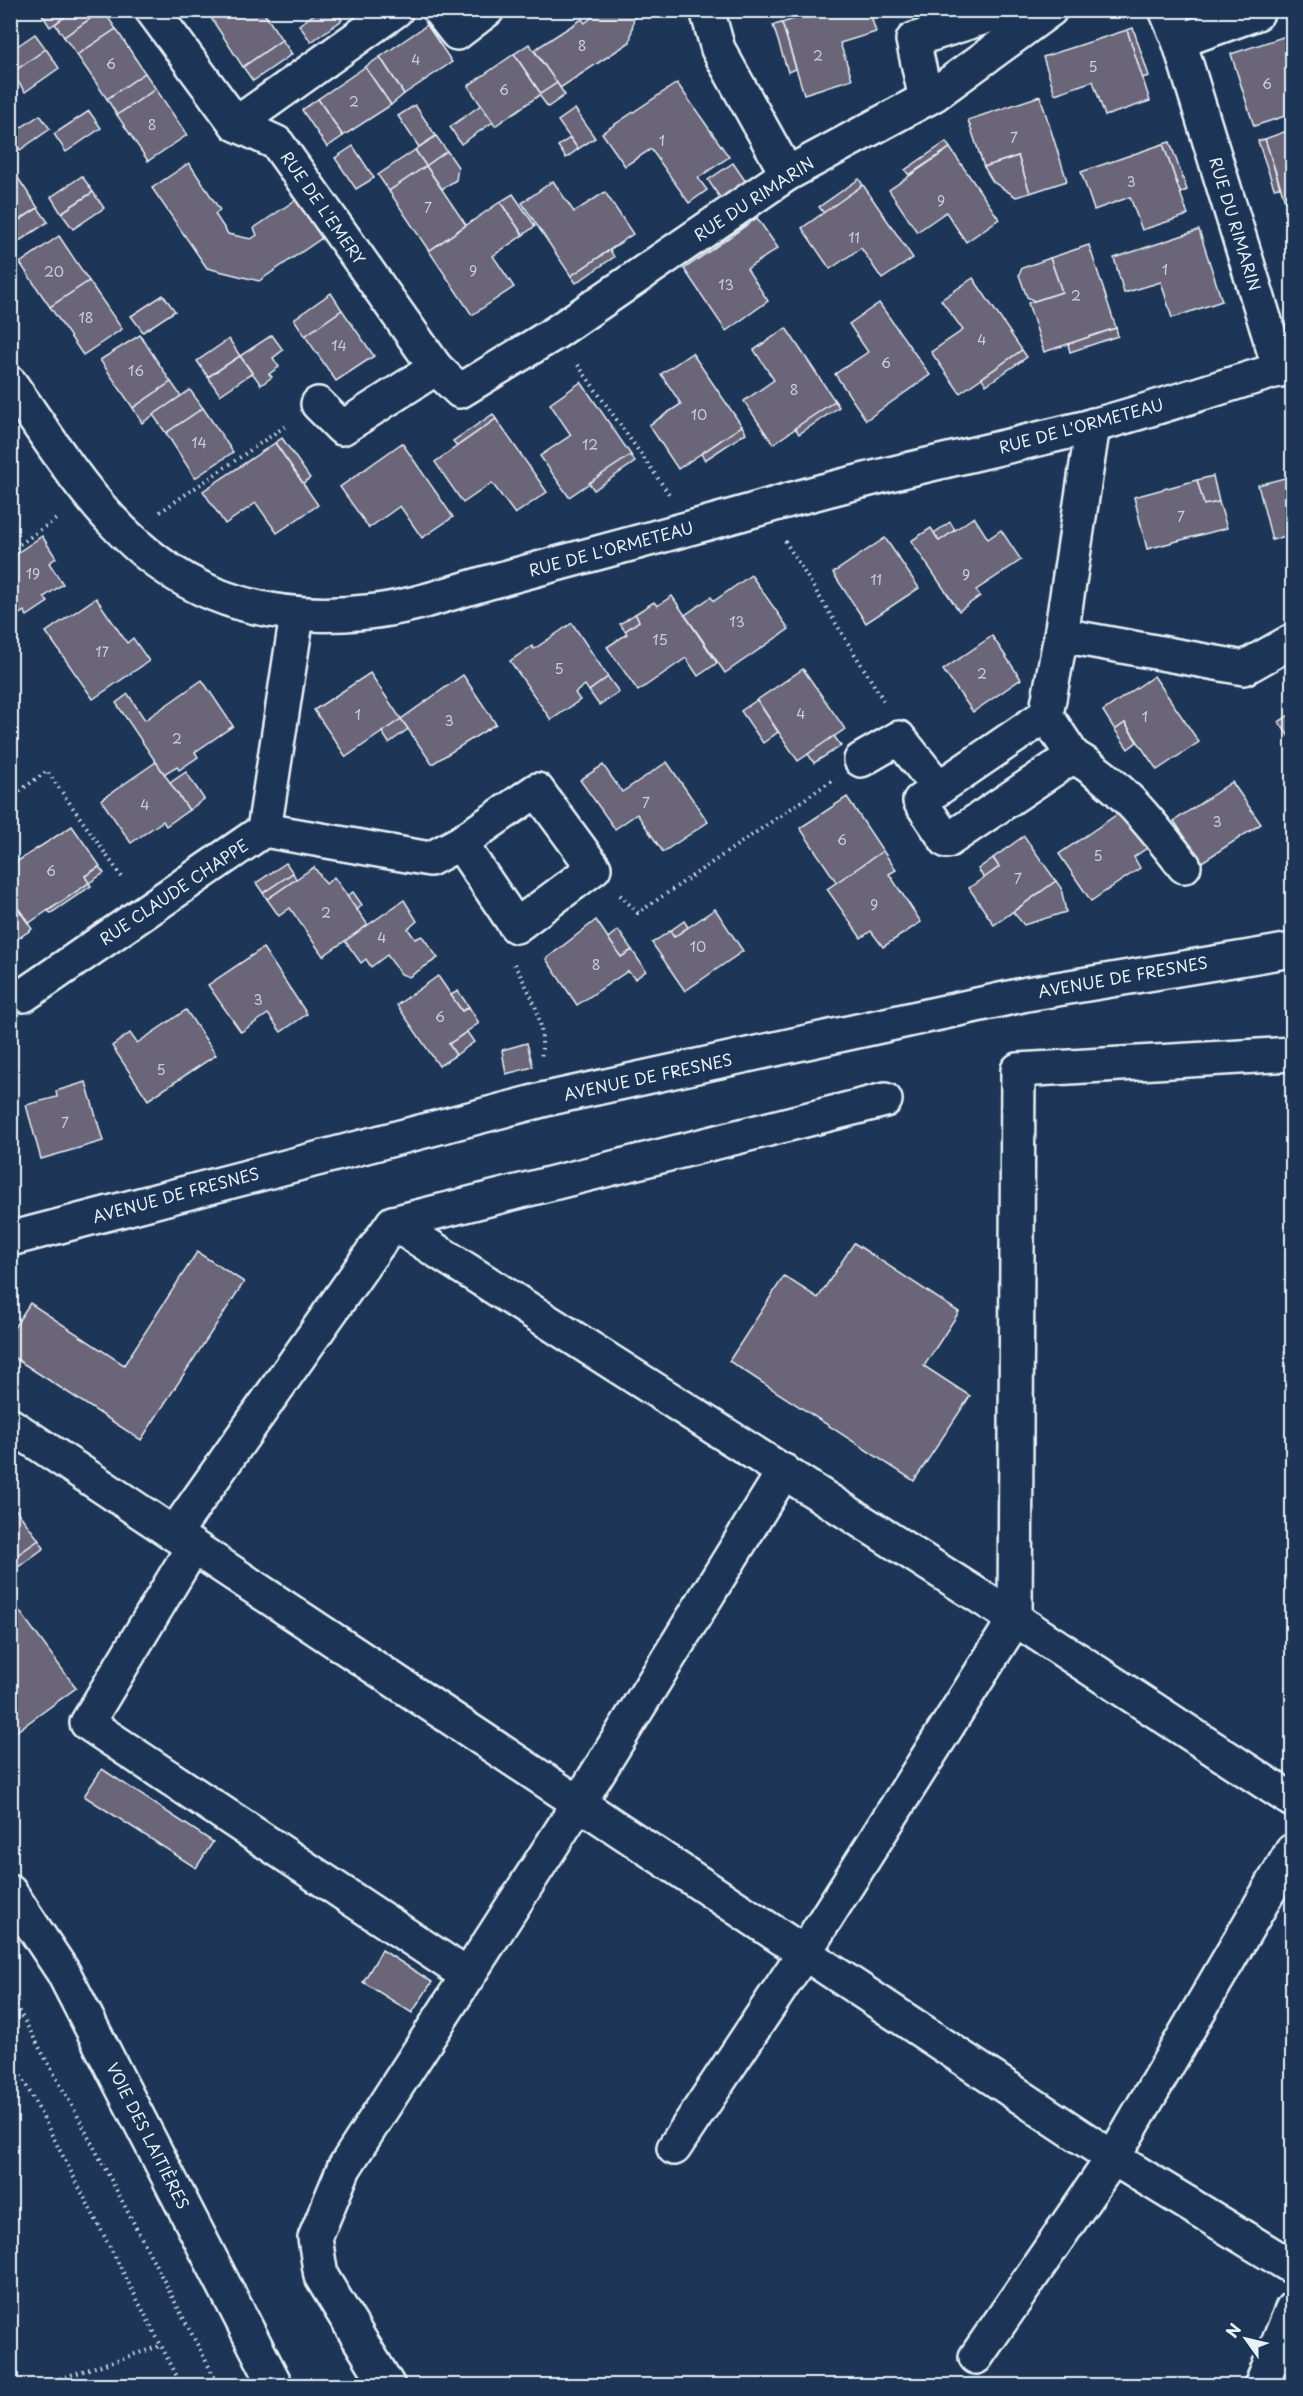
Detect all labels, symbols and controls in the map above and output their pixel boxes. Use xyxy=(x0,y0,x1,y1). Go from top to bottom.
house number: 8 xyxy=(578,35,586,56)
house number: 2 xyxy=(813,45,823,66)
house number: 4 xyxy=(411,49,421,70)
house number: 6 xyxy=(106,53,116,74)
house number: 5 xyxy=(1088,56,1098,77)
house number: 6 xyxy=(1262,73,1272,94)
house number: 6 xyxy=(499,79,509,100)
house number: 2 xyxy=(349,91,359,112)
house number: 8 xyxy=(148,114,156,135)
house number: 7 xyxy=(1010,127,1018,148)
house number: 1 xyxy=(659,130,665,151)
street label: RUE DE L'EMERY xyxy=(276,146,372,269)
street label: RUE DU RIMARIN xyxy=(689,150,818,246)
street label: RUE DU RIMARIN xyxy=(1204,154,1268,294)
house number: 3 xyxy=(1126,171,1136,192)
house number: 9 xyxy=(937,190,945,211)
house number: 7 xyxy=(424,197,432,218)
house number: 11 xyxy=(848,227,860,248)
house number: 1 xyxy=(1162,259,1168,280)
house number: 9 xyxy=(469,260,477,281)
house number: 20 xyxy=(44,261,64,282)
house number: 13 xyxy=(718,274,734,295)
house number: 2 xyxy=(1071,285,1081,306)
house number: 18 xyxy=(78,307,94,328)
house number: 4 xyxy=(977,329,987,350)
house number: 14 xyxy=(331,335,347,356)
house number: 6 xyxy=(881,352,891,373)
house number: 16 xyxy=(128,360,144,381)
house number: 8 xyxy=(790,379,798,400)
street label: RUE DE L'ORMETEAU xyxy=(996,391,1166,459)
house number: 10 xyxy=(691,404,707,425)
house number: 14 xyxy=(191,432,207,453)
house number: 12 xyxy=(582,434,598,455)
house number: 7 xyxy=(1177,506,1185,527)
street label: RUE DE L'ORMETEAU xyxy=(526,514,696,582)
house number: 19 xyxy=(26,563,40,584)
house number: 9 xyxy=(962,564,970,585)
house number: 11 xyxy=(870,569,882,590)
house number: 13 xyxy=(729,611,745,632)
house number: 15 xyxy=(652,629,668,650)
house number: 17 xyxy=(95,641,109,662)
house number: 5 xyxy=(554,658,564,679)
house number: 2 xyxy=(977,663,987,684)
house number: 4 xyxy=(796,703,806,724)
house number: 1 xyxy=(355,704,361,725)
house number: 1 xyxy=(1142,706,1148,727)
house number: 3 xyxy=(444,710,454,731)
house number: 2 xyxy=(172,728,182,749)
house number: 7 xyxy=(642,792,650,813)
house number: 4 xyxy=(140,794,150,815)
house number: 3 xyxy=(1212,811,1222,832)
house number: 6 xyxy=(837,829,847,850)
street label: RUE CLAUDE CHAPPE xyxy=(94,832,253,950)
house number: 5 xyxy=(1093,845,1103,866)
house number: 6 xyxy=(46,860,56,881)
house number: 7 xyxy=(1014,868,1022,889)
house number: 9 xyxy=(870,894,878,915)
house number: 2 xyxy=(321,902,331,923)
house number: 4 xyxy=(377,927,387,948)
house number: 10 xyxy=(690,936,706,957)
street label: AVENUE DE FRESNES xyxy=(1036,949,1210,1003)
house number: 8 xyxy=(592,954,600,975)
house number: 3 xyxy=(253,989,263,1010)
house number: 6 xyxy=(435,1006,445,1027)
street label: AVENUE DE FRESNES xyxy=(561,1046,734,1106)
house number: 5 xyxy=(156,1059,166,1080)
house number: 7 xyxy=(61,1112,69,1133)
street label: AVENUE DE FRESNES xyxy=(90,1160,262,1228)
street label: VOIE DES LAITIÈRES xyxy=(101,2058,196,2213)
north arrow xyxy=(1216,2309,1276,2369)
text: N xyxy=(1219,2318,1246,2342)

